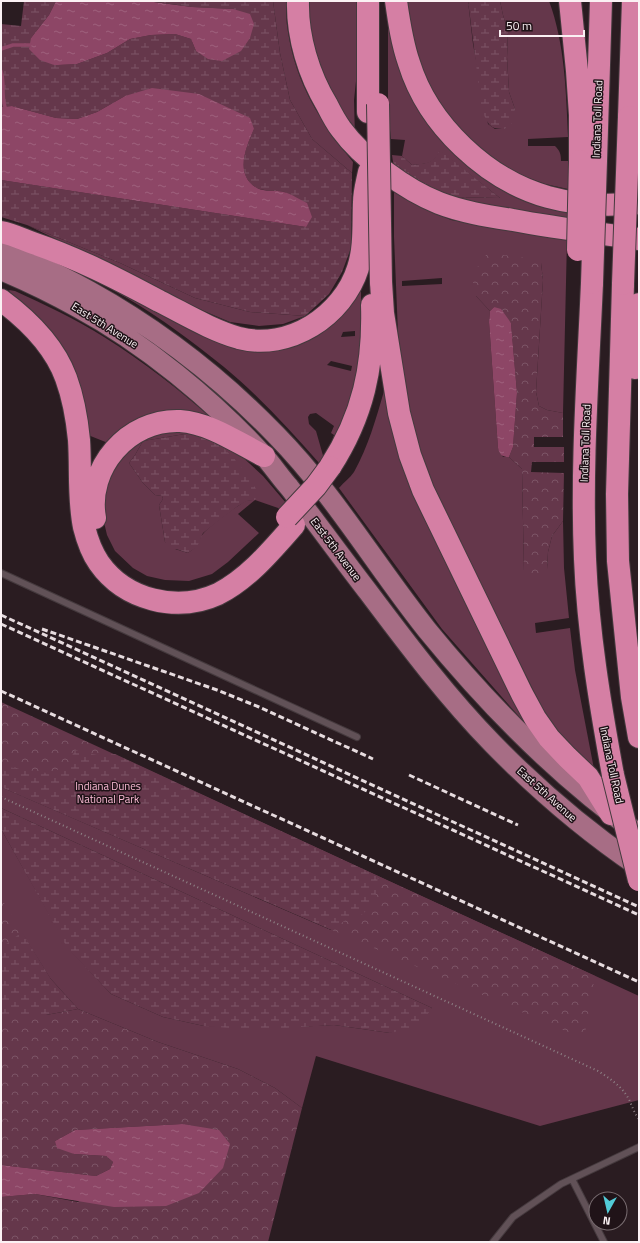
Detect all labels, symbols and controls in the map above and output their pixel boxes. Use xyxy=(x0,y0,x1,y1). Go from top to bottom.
scale bar xyxy=(500,12,584,38)
text: 50 m xyxy=(506,16,532,35)
street label: Indiana Toll Road xyxy=(588,80,606,158)
street label: East 5th Avenue xyxy=(69,298,142,352)
street label: Indiana Toll Road xyxy=(576,404,594,482)
street label: East 5th Avenue xyxy=(307,514,365,584)
street label: Indiana Toll Road xyxy=(596,725,628,805)
street label: East 5th Avenue xyxy=(514,763,581,826)
park label: Indiana Dunes National Park xyxy=(75,778,141,807)
north arrow xyxy=(588,1191,628,1231)
text: N xyxy=(602,1212,611,1229)

